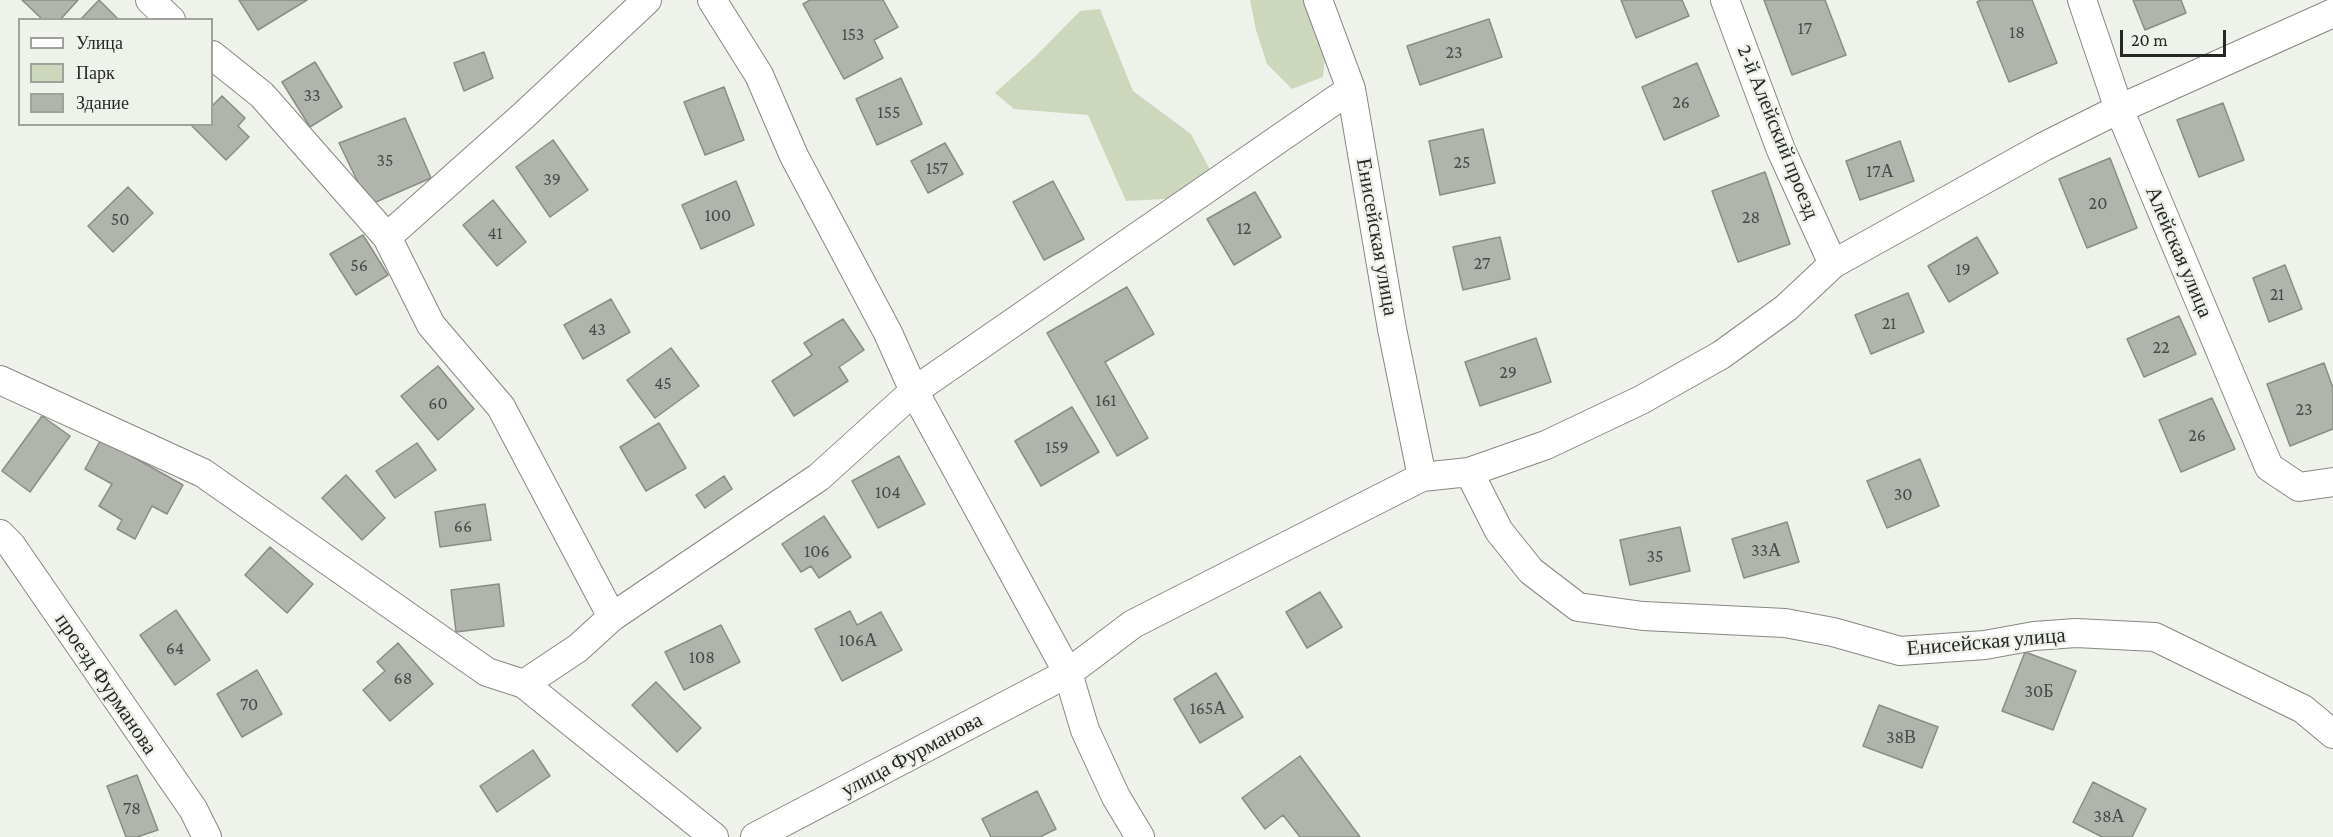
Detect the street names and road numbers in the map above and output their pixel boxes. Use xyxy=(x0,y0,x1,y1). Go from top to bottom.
street label: 2-й Алейский проезд xyxy=(1732,41,1824,223)
street label: Енисейская улица xyxy=(1351,156,1403,318)
street label: Алейская улица xyxy=(2140,183,2218,321)
street label: проезд Фурманова xyxy=(49,609,163,759)
street label: Енисейская улица xyxy=(1905,623,2067,661)
street label: улица Фурманова xyxy=(837,707,987,803)

